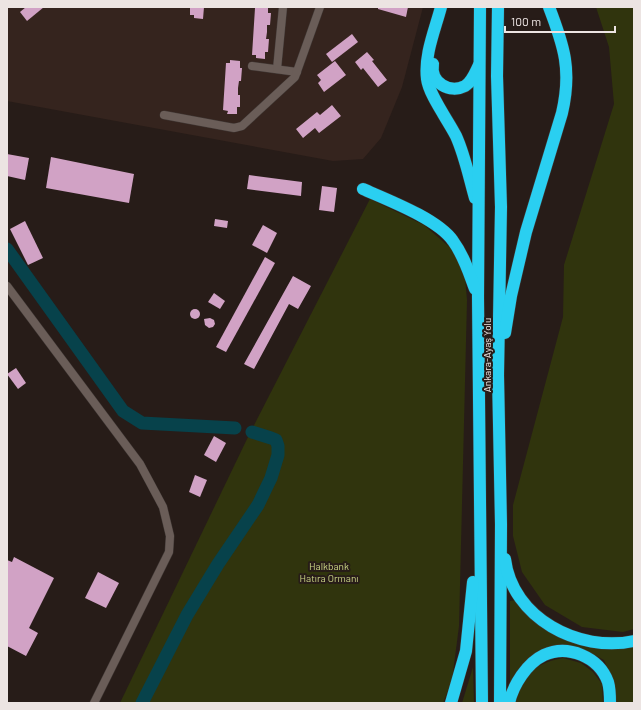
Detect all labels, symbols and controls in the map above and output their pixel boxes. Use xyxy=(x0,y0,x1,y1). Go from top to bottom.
scale bar xyxy=(505,8,615,34)
text: 100 m xyxy=(511,14,541,28)
street label: Ankara-Ayaş Yolu xyxy=(481,318,493,392)
park label: Halkbank Hatıra Ormanı xyxy=(300,560,358,584)

